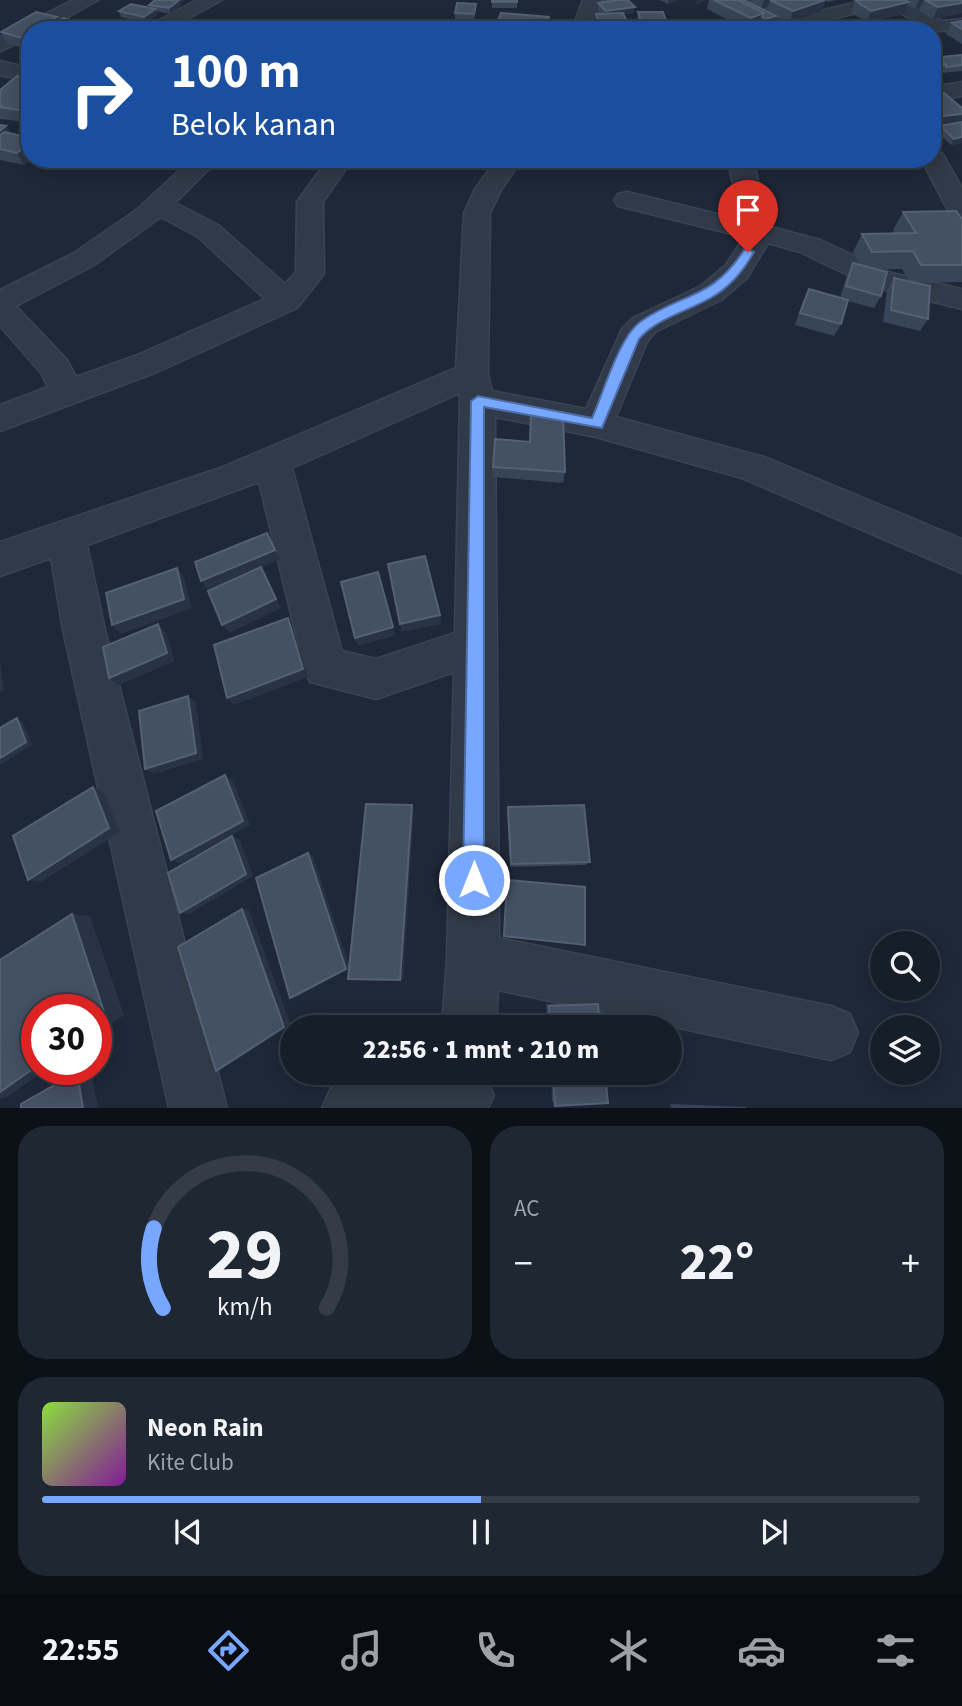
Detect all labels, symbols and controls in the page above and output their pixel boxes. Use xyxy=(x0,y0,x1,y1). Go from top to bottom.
text: 100 m xyxy=(171,37,300,107)
icon: right xyxy=(56,49,147,140)
text: Belok kanan xyxy=(171,102,336,148)
pin xyxy=(718,180,778,252)
icon: arrive xyxy=(729,191,767,229)
position arrow xyxy=(437,843,511,917)
map controls xyxy=(870,931,940,1085)
button: search xyxy=(870,931,940,1001)
speed limit sign: 30 xyxy=(21,994,112,1085)
button: layers xyxy=(870,1015,940,1085)
text: 22:56 · 1 mnt · 210 m xyxy=(363,1031,599,1068)
text: AC xyxy=(514,1192,539,1225)
text: 29 xyxy=(207,1204,283,1308)
text: 22° xyxy=(680,1226,754,1300)
text: − xyxy=(514,1237,533,1291)
text: + xyxy=(901,1237,920,1291)
text: km/h xyxy=(217,1289,273,1325)
text: Neon Rain xyxy=(147,1409,264,1446)
text: Kite Club xyxy=(147,1446,234,1479)
icon: previous xyxy=(169,1513,207,1551)
icon: pause xyxy=(462,1513,500,1551)
icon: next xyxy=(755,1513,793,1551)
icon: directions xyxy=(204,1626,253,1675)
icon: music xyxy=(337,1626,386,1675)
icon: phone xyxy=(471,1626,520,1675)
icon: climate xyxy=(604,1626,653,1675)
icon: car xyxy=(737,1626,786,1675)
icon: filters xyxy=(871,1626,920,1675)
text: 22:55 xyxy=(42,1627,119,1673)

